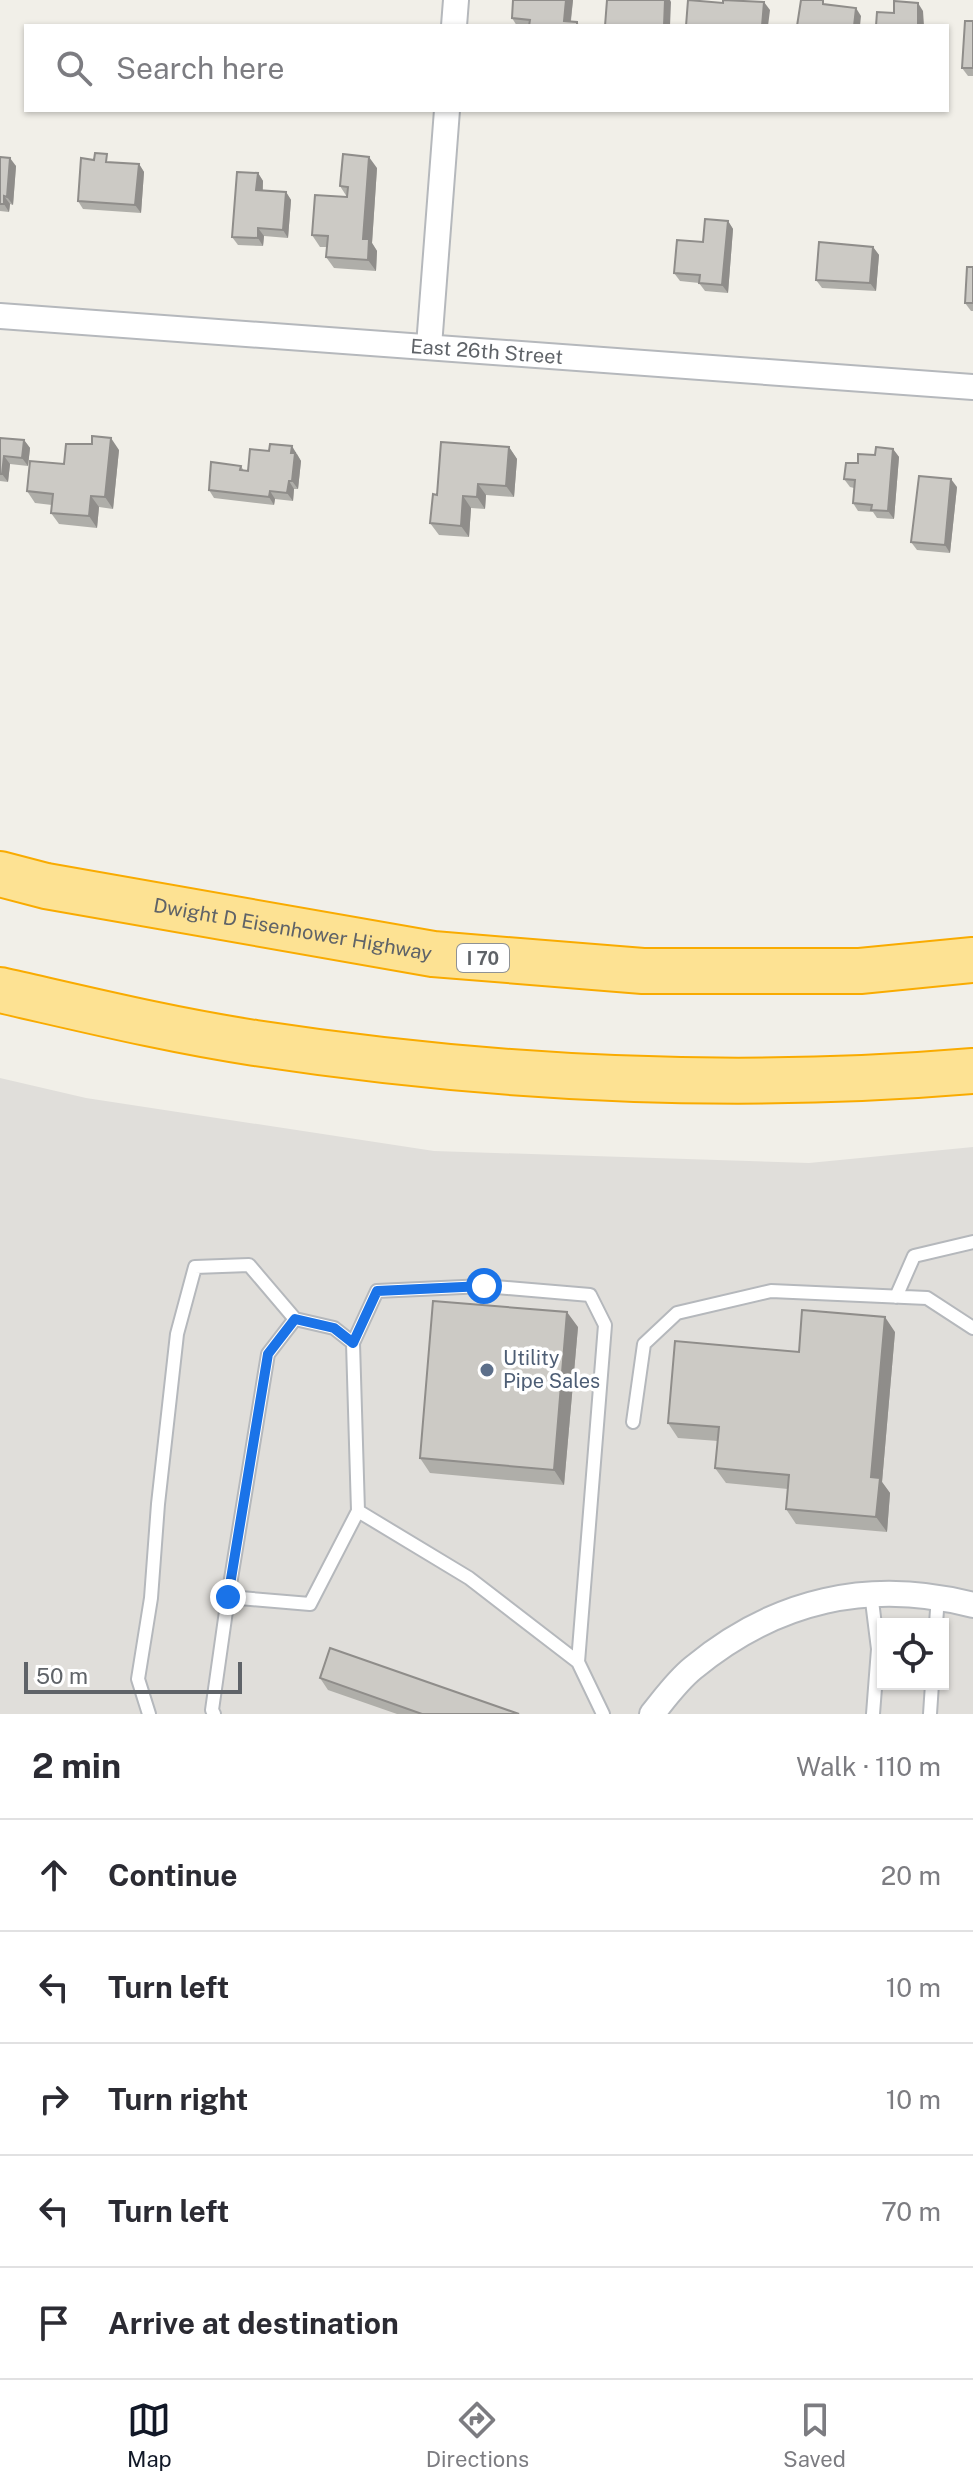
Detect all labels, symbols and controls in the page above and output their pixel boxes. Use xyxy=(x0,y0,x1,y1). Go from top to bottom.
search box xyxy=(24,24,949,112)
icon: search xyxy=(52,46,96,90)
text: Search here xyxy=(116,50,284,86)
street label: East 26th Street xyxy=(410,334,564,369)
street label: Dwight D Eisenhower Highway xyxy=(152,893,434,966)
road number: I 70 xyxy=(457,944,509,972)
route start xyxy=(466,1268,502,1304)
place label: Utility Pipe Sales xyxy=(503,1346,600,1393)
marker: Utility Pipe Sales xyxy=(478,1361,496,1379)
route end xyxy=(210,1579,246,1615)
map controls xyxy=(877,1618,949,1690)
button: locate xyxy=(877,1618,949,1690)
scale bar xyxy=(24,1658,242,1694)
text: 50 m xyxy=(36,1663,88,1689)
text: 2 min xyxy=(32,1746,121,1786)
text: Walk · 110 m xyxy=(796,1751,941,1782)
icon: ahead xyxy=(32,1853,76,1897)
text: Continue xyxy=(108,1857,238,1893)
text: 20 m xyxy=(881,1860,941,1891)
icon: left xyxy=(32,1965,76,2009)
text: Turn left xyxy=(108,1969,229,2005)
text: 10 m xyxy=(886,1972,941,2003)
icon: right xyxy=(32,2077,76,2121)
text: Turn right xyxy=(108,2081,248,2117)
text: 10 m xyxy=(886,2084,941,2115)
icon: left xyxy=(32,2189,76,2233)
text: Turn left xyxy=(108,2193,229,2229)
text: 70 m xyxy=(881,2196,941,2227)
icon: arrive xyxy=(32,2301,76,2345)
text: Arrive at destination xyxy=(108,2305,399,2341)
tab: Map xyxy=(127,2398,172,2472)
tab: Directions xyxy=(426,2398,529,2472)
tab: Saved xyxy=(783,2398,846,2472)

